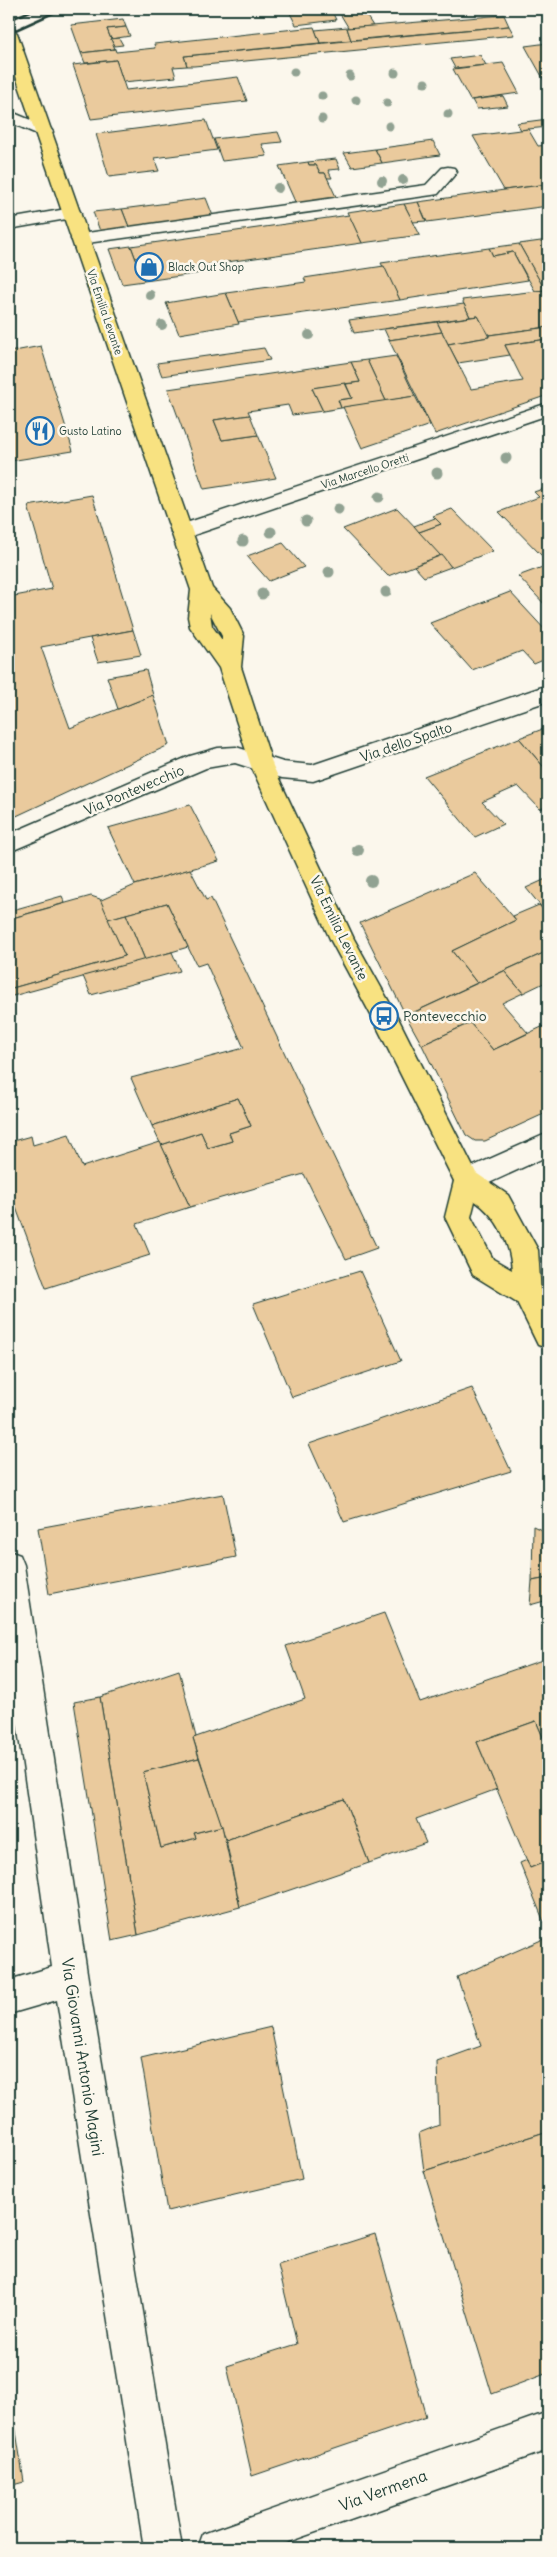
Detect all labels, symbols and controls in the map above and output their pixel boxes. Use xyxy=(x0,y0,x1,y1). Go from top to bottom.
shop icon: Black Out Shop xyxy=(134,252,164,282)
place label: Black Out Shop xyxy=(168,260,244,274)
street label: Via Emilia Levante xyxy=(84,267,126,357)
restaurant icon: Gusto Latino xyxy=(25,416,55,446)
place label: Gusto Latino xyxy=(59,424,122,438)
street label: Via Marcello Oretti xyxy=(319,450,411,492)
street label: Via dello Spalto xyxy=(358,718,454,766)
street label: Via Pontevecchio xyxy=(81,761,187,819)
street label: Via Emilia Levante xyxy=(306,873,372,983)
bus stop icon: Pontevecchio xyxy=(369,1001,399,1031)
place label: Pontevecchio xyxy=(403,1007,487,1025)
street label: Via Giovanni Antonio Magini xyxy=(57,1957,109,2157)
street label: Via Vermena xyxy=(336,2465,430,2515)

